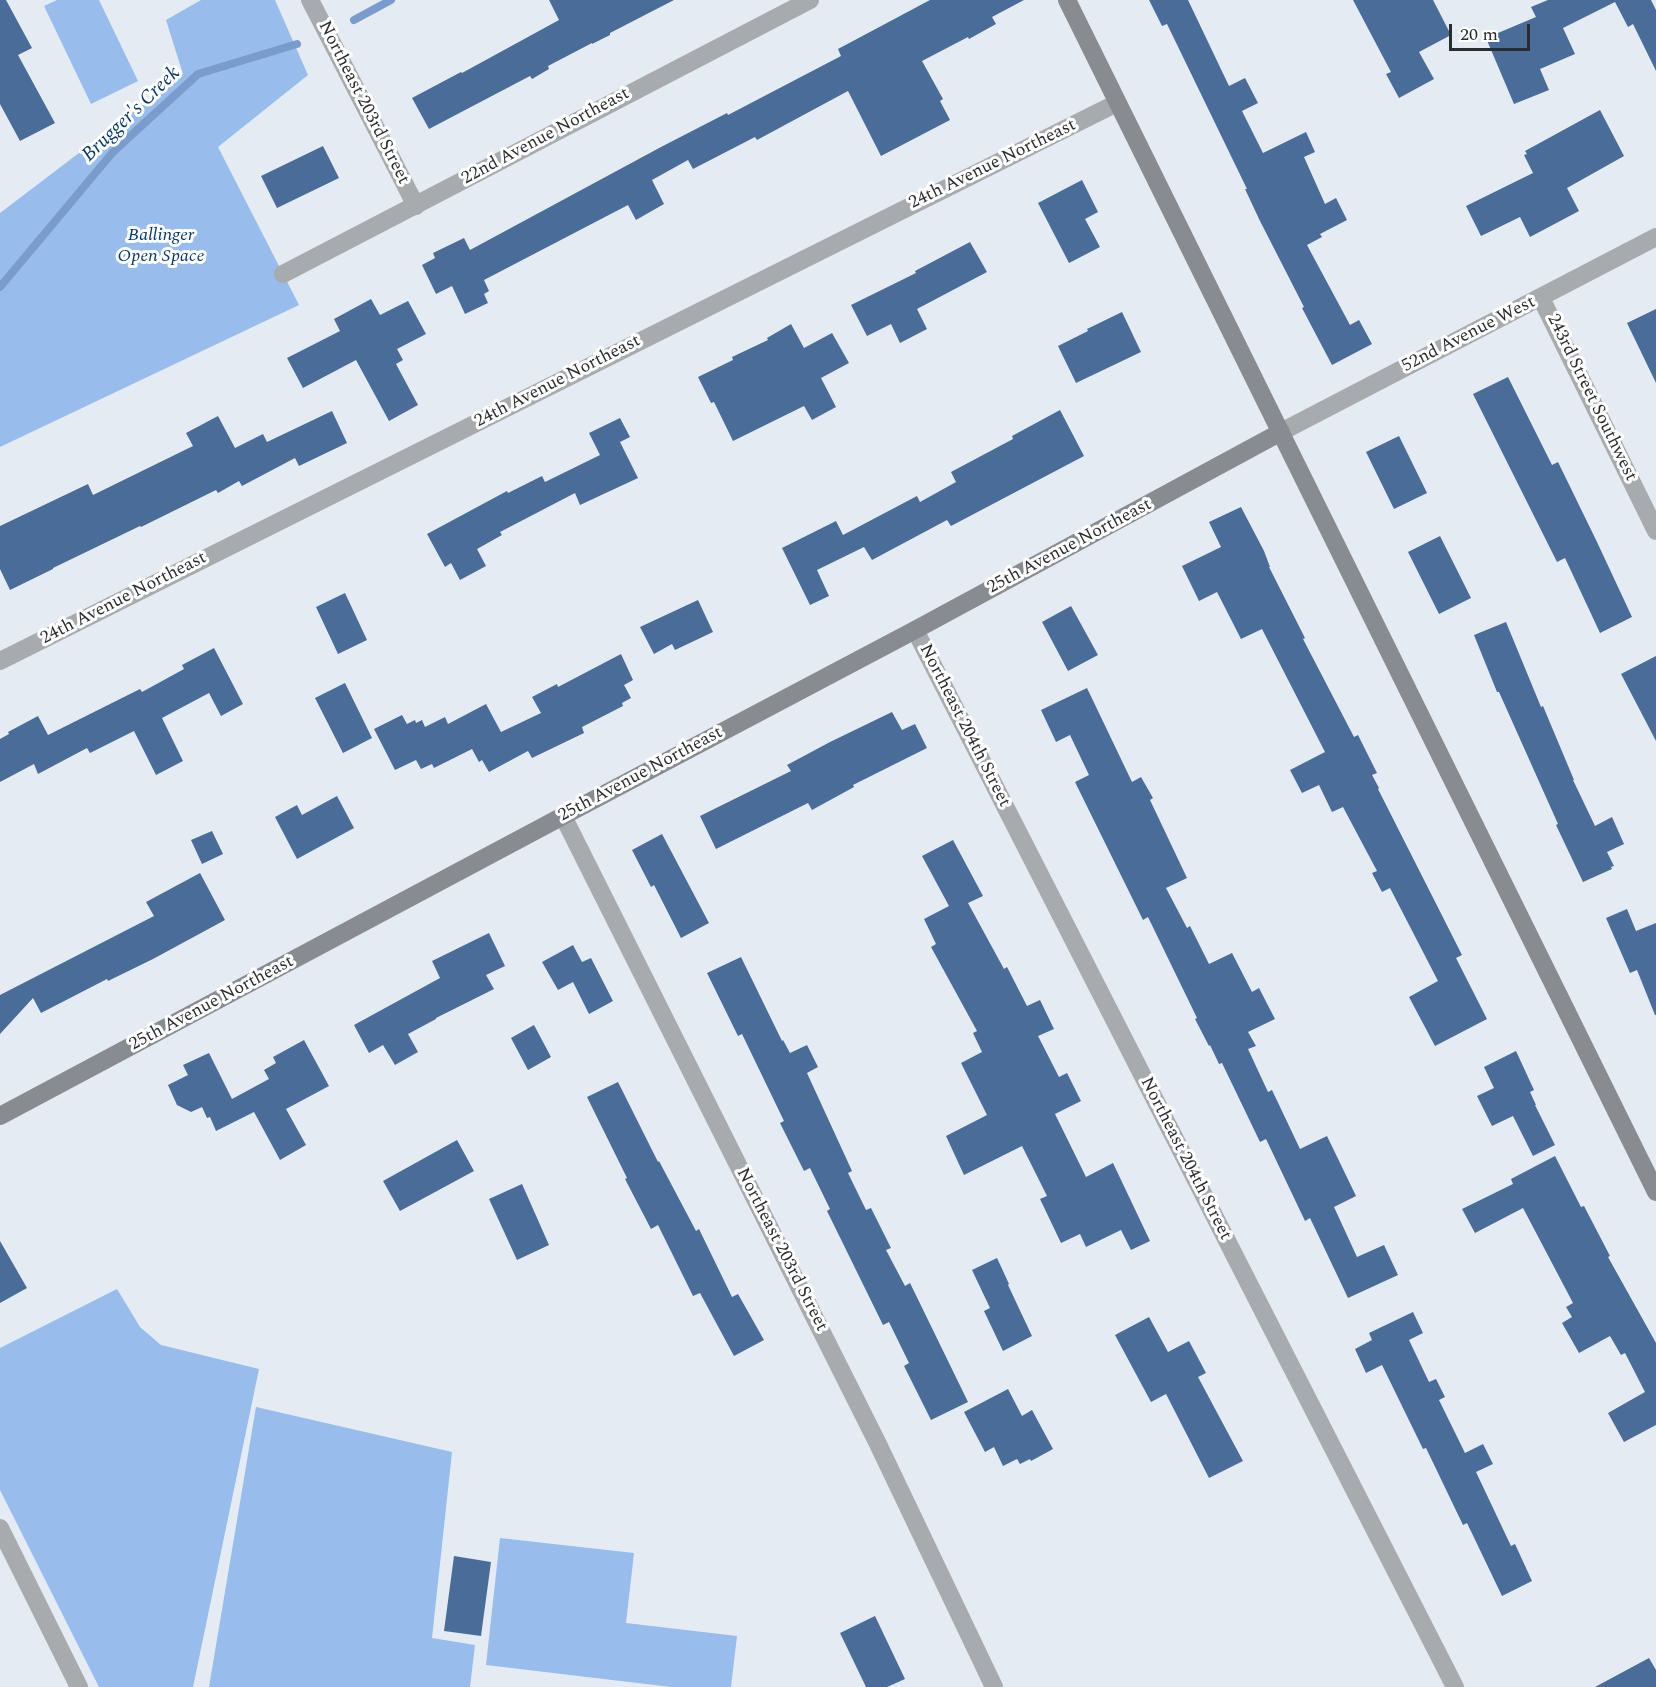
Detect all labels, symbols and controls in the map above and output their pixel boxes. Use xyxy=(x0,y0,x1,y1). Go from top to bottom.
scale bar xyxy=(1452,12,1533,50)
street label: Northeast 203rd Street xyxy=(312,18,414,188)
text: 20 m xyxy=(1460,21,1498,48)
water label: Brugger's Creek xyxy=(78,62,186,168)
street label: 22nd Avenue Northeast xyxy=(459,84,633,190)
street label: 24th Avenue Northeast xyxy=(906,115,1080,215)
park label: Ballinger Open Space xyxy=(118,225,204,268)
street label: 52nd Avenue West xyxy=(1399,292,1539,378)
street label: 243rd Street Southwest xyxy=(1541,311,1641,485)
street label: 24th Avenue Northeast xyxy=(472,331,644,433)
street label: 25th Avenue Northeast xyxy=(984,495,1156,599)
street label: 24th Avenue Northeast xyxy=(38,548,210,650)
street label: Northeast 204th Street xyxy=(914,641,1014,811)
street label: 25th Avenue Northeast xyxy=(555,723,727,827)
street label: 25th Avenue Northeast xyxy=(126,952,298,1056)
street label: Northeast 204th Street xyxy=(1135,1074,1235,1244)
street label: Northeast 203rd Street xyxy=(730,1165,832,1335)

